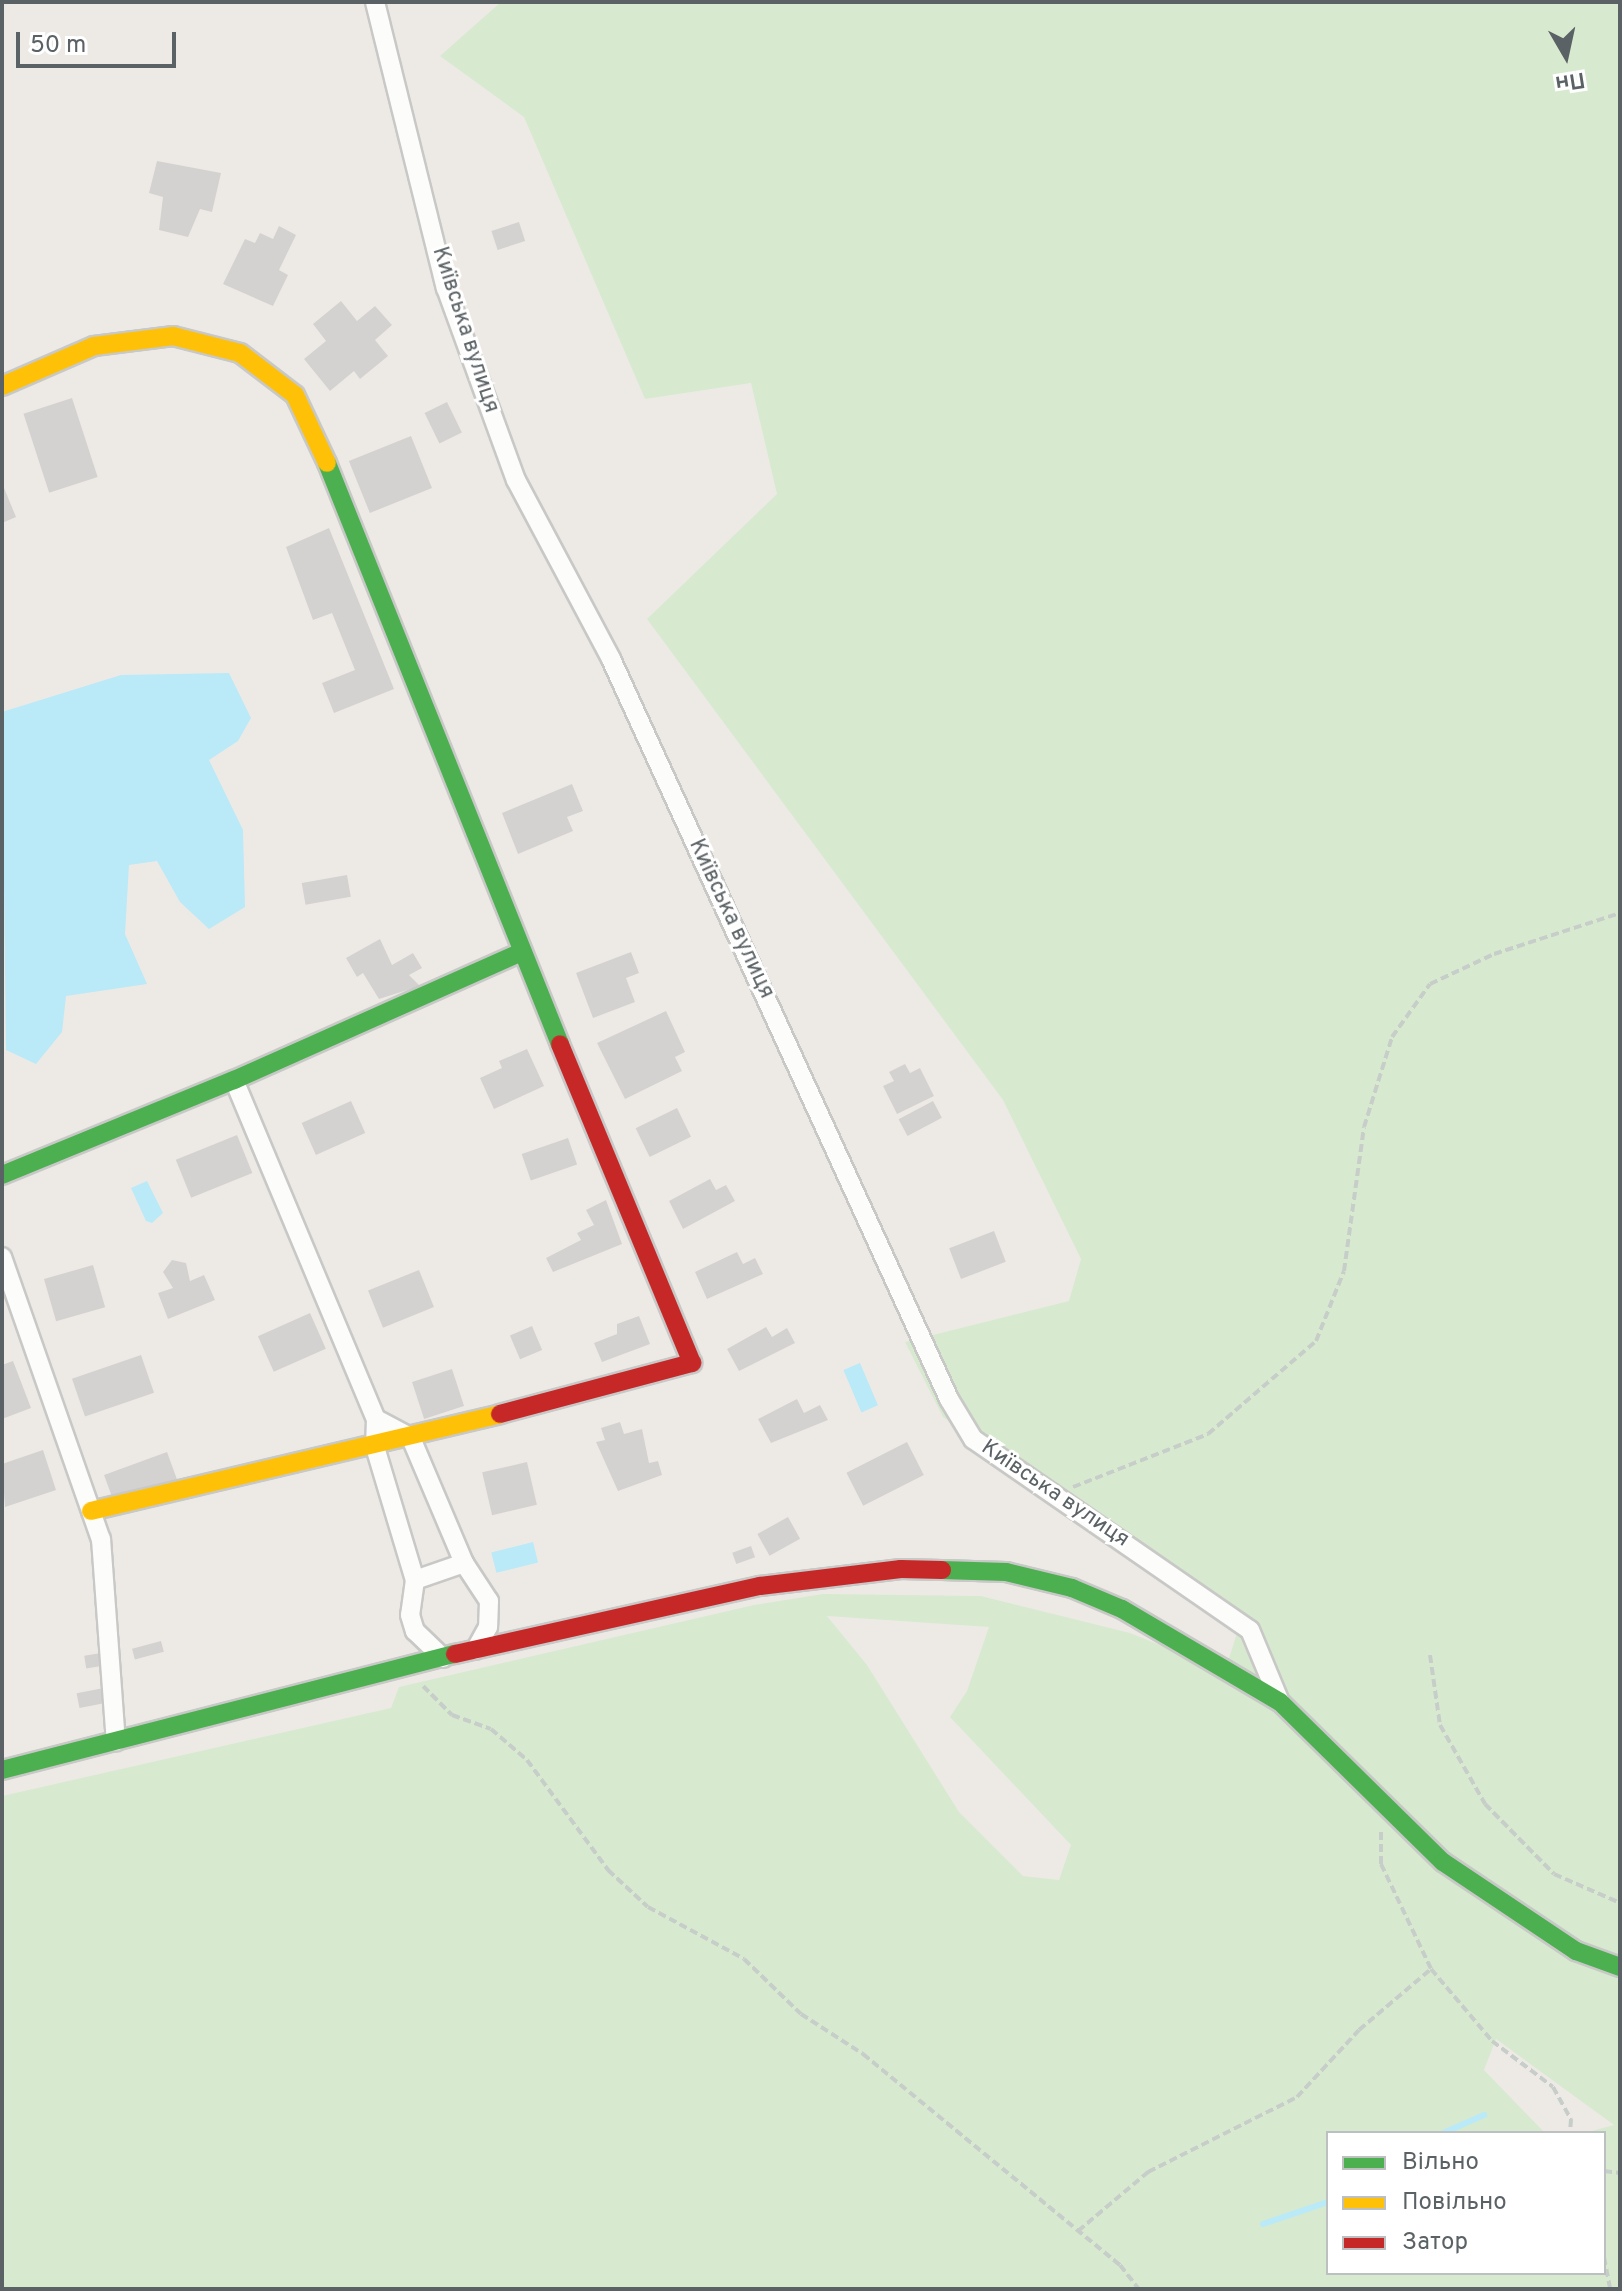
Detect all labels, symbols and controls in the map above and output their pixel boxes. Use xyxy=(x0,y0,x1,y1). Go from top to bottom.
scale bar xyxy=(20,16,180,66)
north arrow xyxy=(1526,16,1606,96)
text: 50 m xyxy=(30,31,86,61)
text: Пн xyxy=(1553,65,1587,96)
street label: Київська вулиця xyxy=(426,244,504,416)
street label: Київська вулиця xyxy=(682,835,780,1003)
street label: Київська вулиця xyxy=(976,1435,1134,1553)
legend xyxy=(1326,2131,1606,2275)
text: Вільно xyxy=(1402,2148,1479,2178)
text: Повільно xyxy=(1402,2188,1507,2218)
text: Затор xyxy=(1402,2228,1468,2258)

